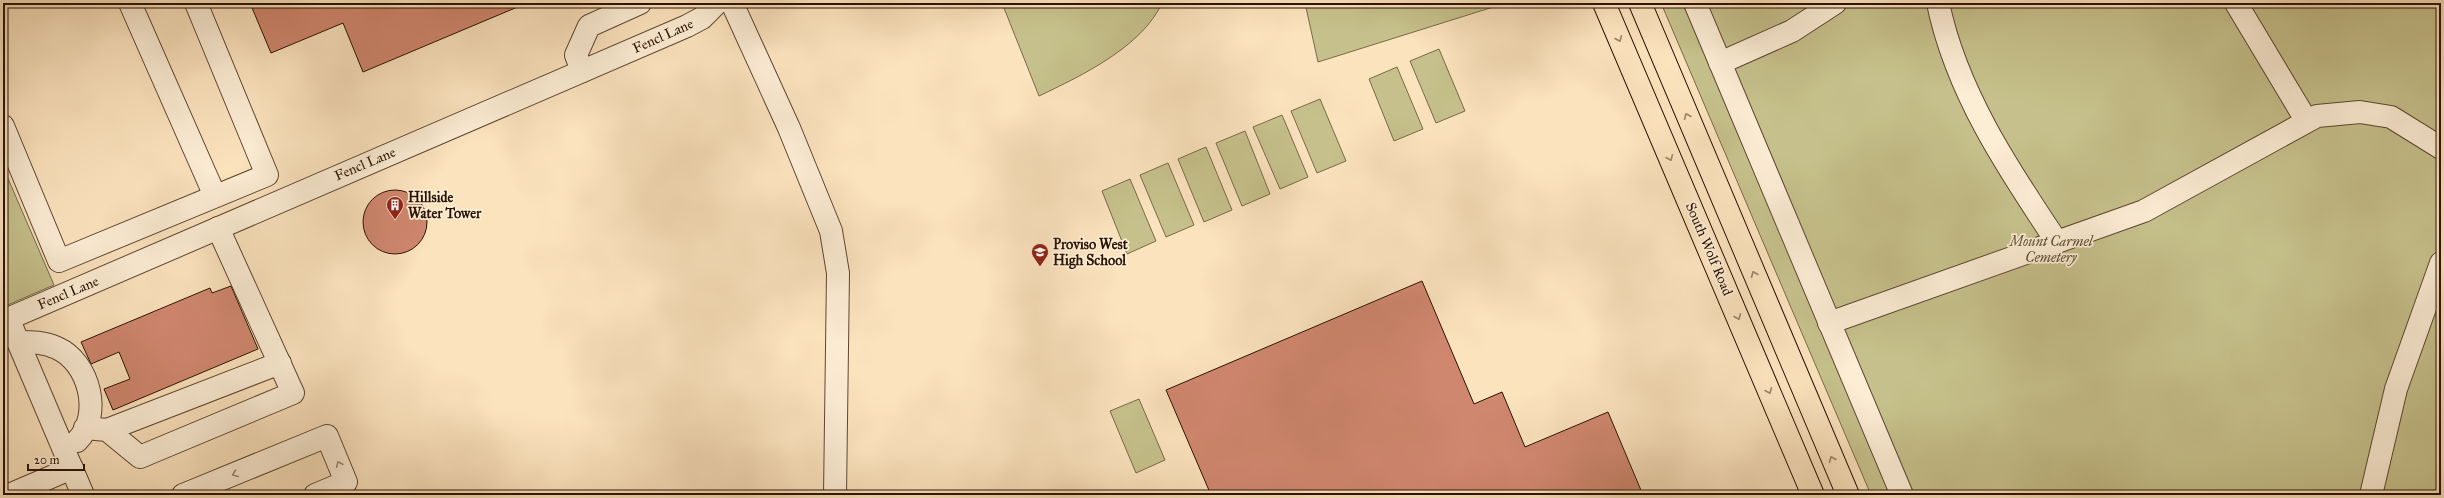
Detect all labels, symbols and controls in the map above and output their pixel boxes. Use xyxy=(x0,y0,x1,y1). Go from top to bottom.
street label: Fencl Lane xyxy=(630,15,696,57)
one-way arrow xyxy=(1615,35,1623,42)
one-way arrow xyxy=(1684,112,1692,120)
street label: Fencl Lane xyxy=(332,143,398,184)
one-way arrow xyxy=(1666,155,1674,162)
place label: Hillside Water Tower xyxy=(408,189,482,222)
building icon: Hillside Water Tower xyxy=(385,195,405,220)
street label: South Wolf Road xyxy=(1682,200,1736,298)
park label: Mount Carmel Cemetery xyxy=(2008,233,2094,266)
place label: Proviso West High School xyxy=(1053,236,1128,270)
school or university icon: Proviso West High School xyxy=(1030,242,1050,267)
one-way arrow xyxy=(1751,271,1759,279)
street label: Fencl Lane xyxy=(35,272,101,313)
one-way arrow xyxy=(1733,313,1741,320)
one-way arrow xyxy=(1765,388,1773,395)
scale bar xyxy=(28,446,84,472)
text: 20 m xyxy=(34,453,60,467)
one-way arrow xyxy=(1829,456,1837,463)
one-way arrow xyxy=(336,461,344,469)
one-way arrow xyxy=(232,469,239,477)

